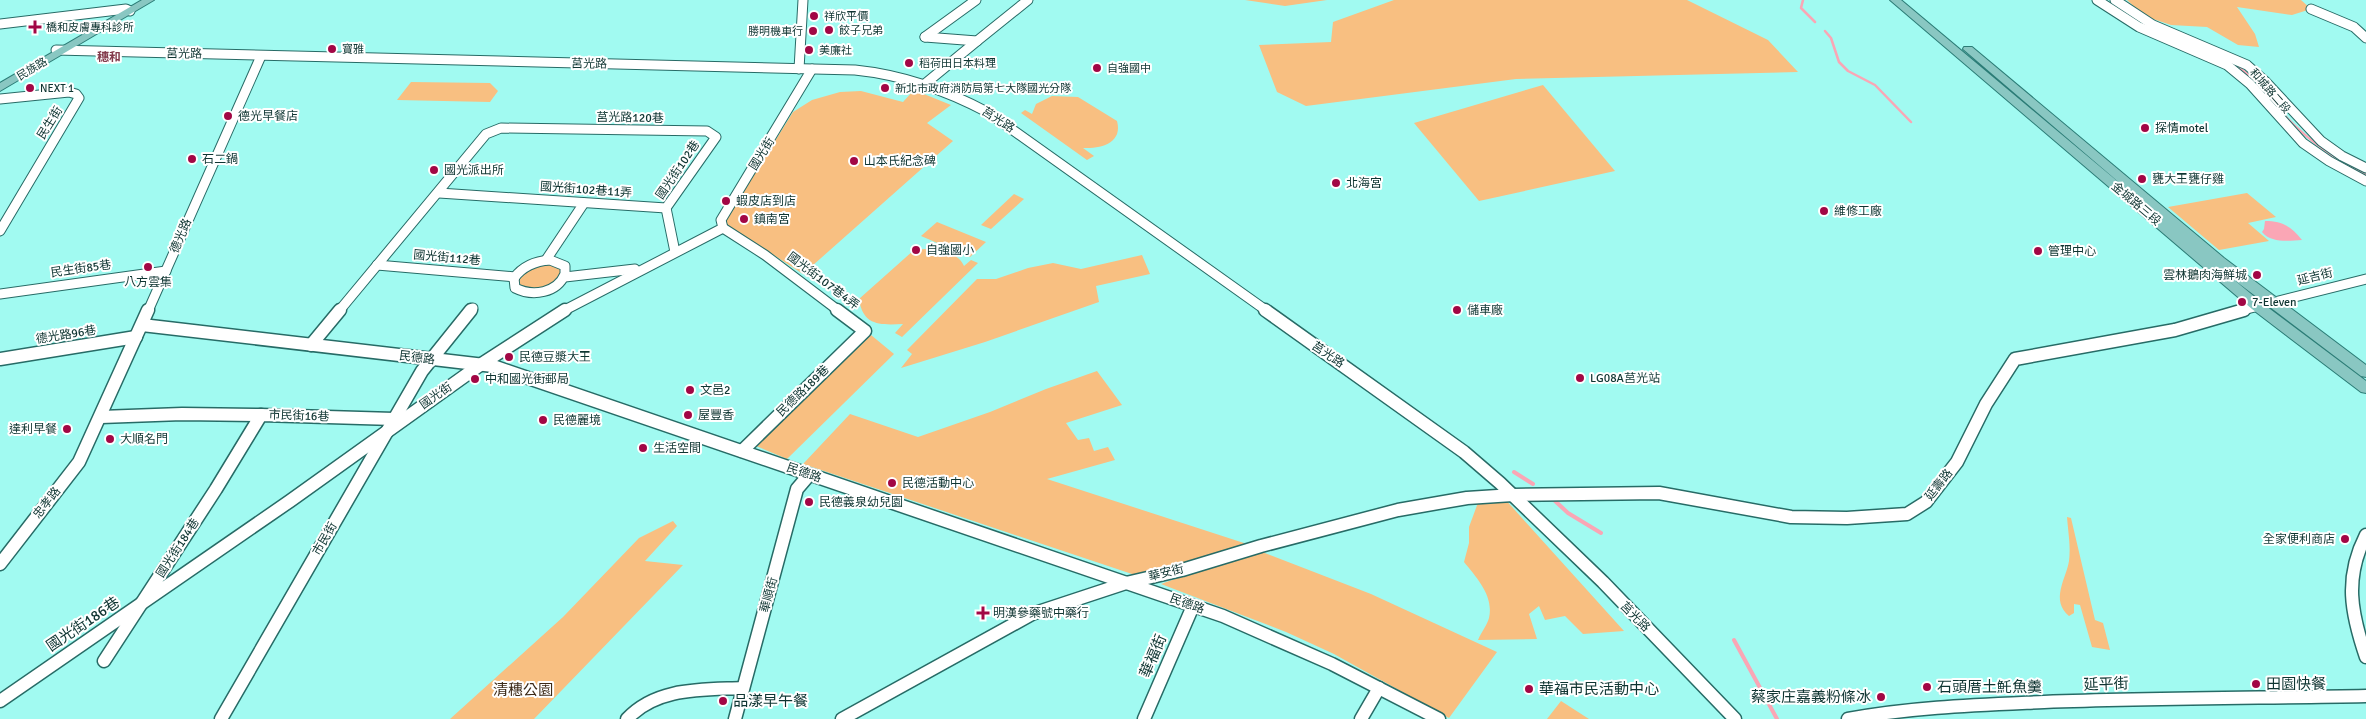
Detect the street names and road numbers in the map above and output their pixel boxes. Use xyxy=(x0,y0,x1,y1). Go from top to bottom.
street label: 莒光路 xyxy=(166,46,202,62)
street label: 民族路 xyxy=(15,55,49,83)
street label: 莒光路 xyxy=(571,56,607,72)
street label: 和城路二段 xyxy=(2247,66,2293,116)
street label: 民生街 xyxy=(34,104,66,142)
street label: 莒光路 xyxy=(979,104,1017,136)
street label: 莒光路120巷 xyxy=(596,110,664,126)
street label: 國光街 xyxy=(746,135,778,173)
street label: 國光街102巷 xyxy=(653,138,703,202)
street label: 國光街102巷11弄 xyxy=(539,179,633,201)
street label: 金城路三段 xyxy=(2108,179,2164,229)
street label: 德光路 xyxy=(167,216,195,256)
street label: 國光街112巷 xyxy=(413,248,481,268)
street label: 國光街107巷4弄 xyxy=(784,249,862,313)
street label: 民生街85巷 xyxy=(50,257,112,281)
street label: 延吉街 xyxy=(2296,265,2334,289)
street label: 德光路96巷 xyxy=(35,323,97,347)
street label: 莒光路 xyxy=(1309,339,1347,371)
street label: 民德路 xyxy=(398,348,436,368)
street label: 民德路189巷 xyxy=(774,362,832,420)
street label: 國光街 xyxy=(417,380,455,412)
street label: 市民街16巷 xyxy=(268,407,330,425)
street label: 民德路 xyxy=(785,460,823,486)
street label: 延壽路 xyxy=(1922,466,1956,504)
street label: 忠孝路 xyxy=(30,484,64,522)
street label: 國光街184巷 xyxy=(153,516,203,580)
street label: 市民街 xyxy=(310,520,340,558)
street label: 華安街 xyxy=(1147,561,1185,585)
street label: 華順街 xyxy=(757,576,781,614)
street label: 民德路 xyxy=(1168,591,1206,617)
street label: 國光街186巷 xyxy=(43,593,123,655)
street label: 莒光路 xyxy=(1617,599,1653,635)
street label: 華福街 xyxy=(1136,632,1170,680)
street label: 延平街 xyxy=(2083,674,2129,694)

